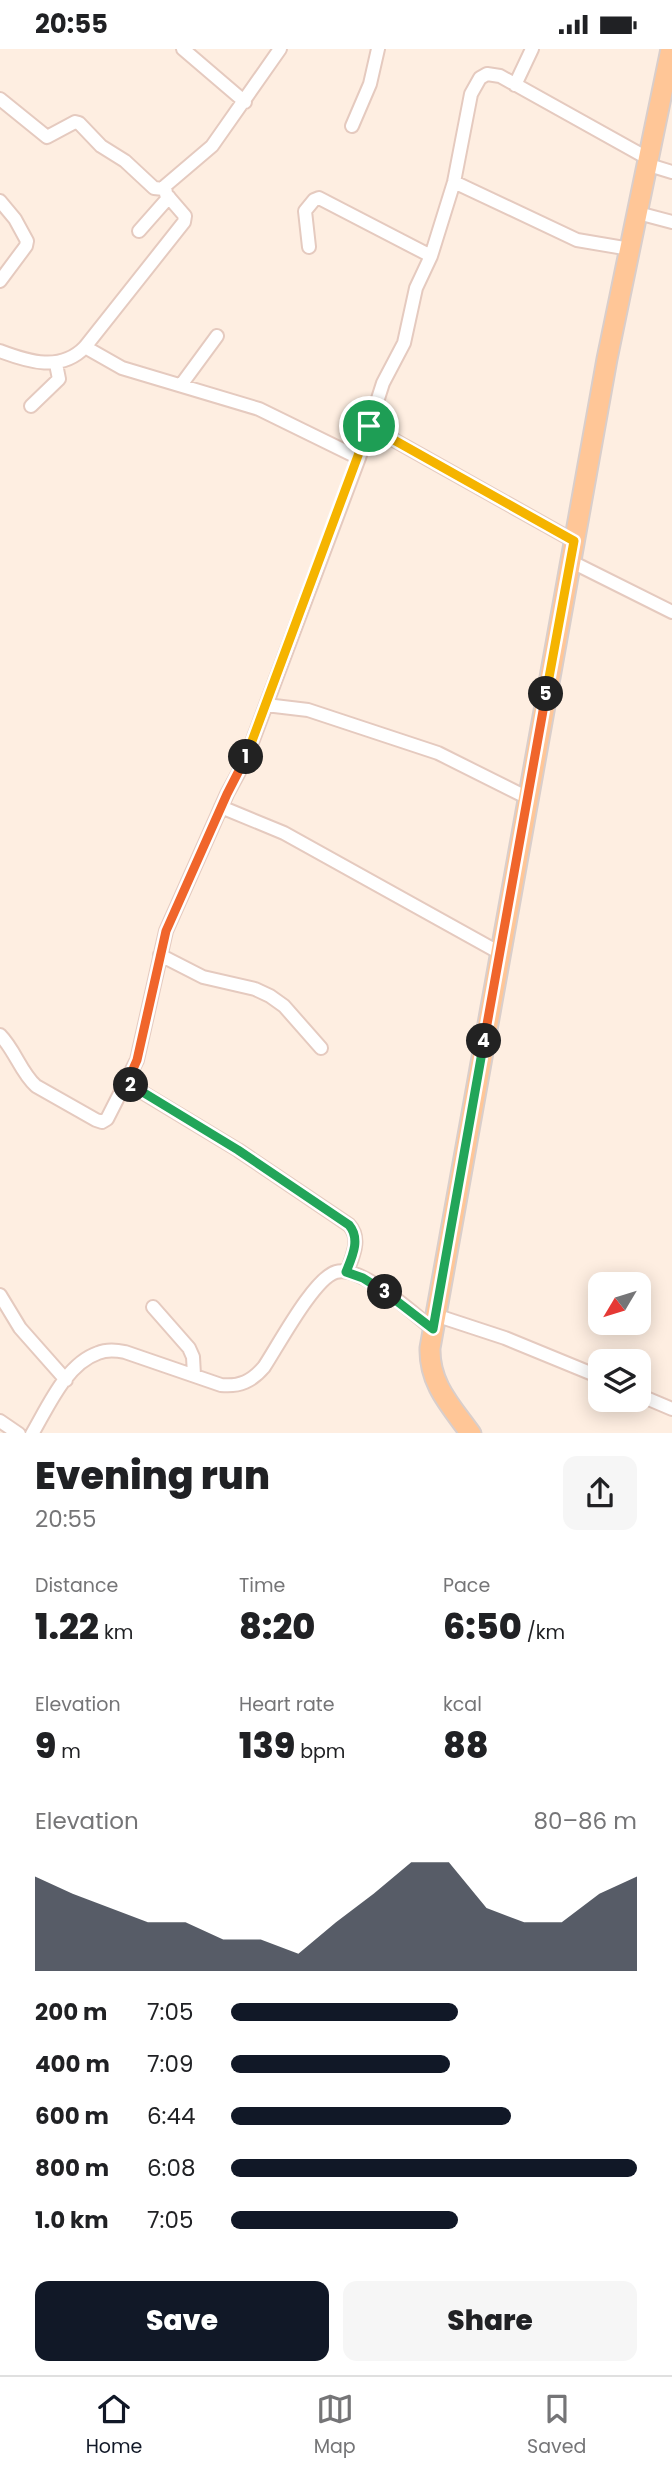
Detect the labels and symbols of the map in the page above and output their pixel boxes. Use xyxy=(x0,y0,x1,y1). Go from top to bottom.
pin xyxy=(339,396,399,456)
pin: 5 xyxy=(528,677,564,711)
pin: 1 xyxy=(229,739,264,775)
pin: 4 xyxy=(466,1023,502,1059)
pin: 2 xyxy=(114,1067,148,1103)
north arrow xyxy=(588,1272,651,1335)
pin: 3 xyxy=(368,1275,402,1309)

